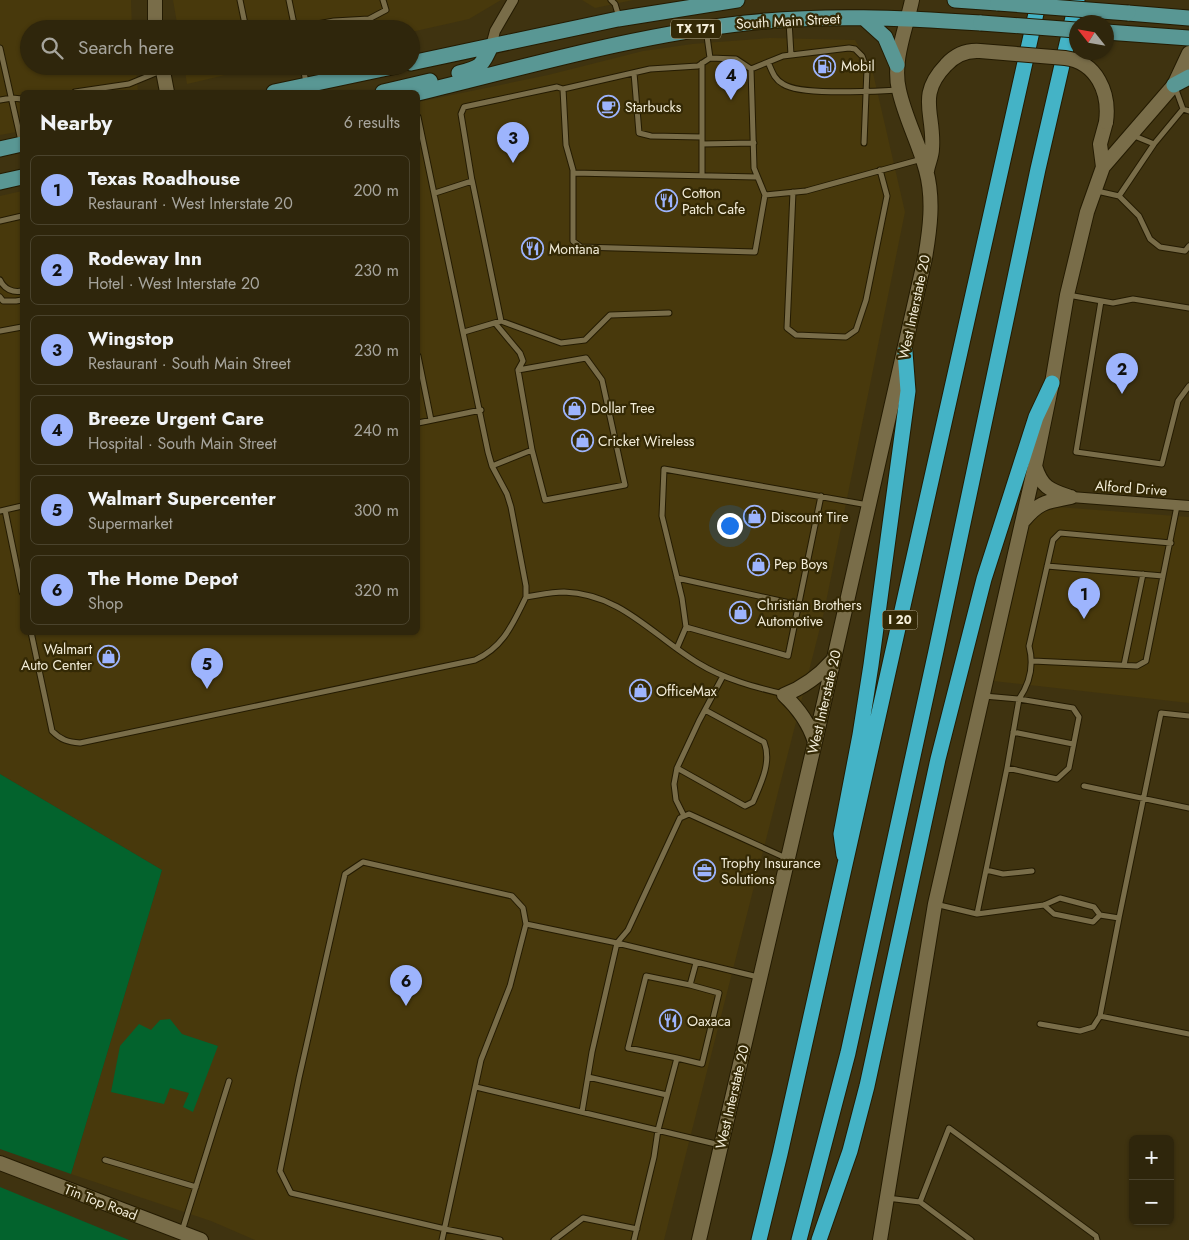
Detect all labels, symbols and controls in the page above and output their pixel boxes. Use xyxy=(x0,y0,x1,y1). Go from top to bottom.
street label: South Main Street xyxy=(735,8,841,34)
north arrow xyxy=(1069,15,1114,60)
search box xyxy=(20,20,420,75)
road number: TX 171 xyxy=(671,20,721,38)
icon: search xyxy=(38,34,66,62)
text: Search here xyxy=(78,34,174,61)
fuel station icon: Mobil xyxy=(813,54,837,78)
place label: Mobil xyxy=(841,56,875,76)
pin: 4 xyxy=(715,59,747,100)
cafe icon: Starbucks xyxy=(597,95,621,119)
place label: Starbucks xyxy=(625,97,682,117)
text: Nearby xyxy=(40,108,112,138)
text: 6 results xyxy=(344,111,400,134)
pin: 3 xyxy=(497,122,529,163)
text: Texas Roadhouse xyxy=(88,165,240,192)
text: 1 xyxy=(53,179,61,202)
text: 200 m xyxy=(353,179,399,202)
place label: Cotton Patch Cafe xyxy=(682,183,745,219)
restaurant icon: Cotton Patch Cafe xyxy=(654,189,678,213)
text: Restaurant · West Interstate 20 xyxy=(88,192,293,215)
restaurant icon: Montana xyxy=(521,237,545,261)
place label: Montana xyxy=(549,239,600,259)
text: Rodeway Inn xyxy=(88,245,202,272)
street label: West Interstate 20 xyxy=(893,253,935,361)
text: 2 xyxy=(52,259,62,282)
text: 230 m xyxy=(354,259,399,282)
text: Hotel · West Interstate 20 xyxy=(88,272,260,295)
text: Wingstop xyxy=(88,325,174,352)
text: 3 xyxy=(52,339,62,362)
text: 230 m xyxy=(354,339,399,362)
text: Restaurant · South Main Street xyxy=(88,352,291,375)
pin: 2 xyxy=(1106,353,1138,394)
shop icon: Dollar Tree xyxy=(563,396,587,420)
place label: Dollar Tree xyxy=(591,398,655,418)
text: Breeze Urgent Care xyxy=(88,405,264,432)
text: 4 xyxy=(51,419,63,442)
text: 240 m xyxy=(354,419,399,442)
shop icon: Cricket Wireless xyxy=(570,429,594,453)
place label: Cricket Wireless xyxy=(598,431,695,451)
text: Hospital · South Main Street xyxy=(88,432,277,455)
street label: Alford Drive xyxy=(1094,476,1168,500)
text: Walmart Supercenter xyxy=(88,485,276,512)
text: 5 xyxy=(52,499,62,522)
text: 300 m xyxy=(354,499,399,522)
shop icon: Discount Tire xyxy=(743,505,767,529)
place label: Discount Tire xyxy=(771,507,848,527)
text: Supermarket xyxy=(88,512,173,535)
your location xyxy=(717,513,743,539)
shop icon: Pep Boys xyxy=(746,552,770,576)
place label: Pep Boys xyxy=(774,554,828,574)
text: The Home Depot xyxy=(88,565,238,592)
pin: 1 xyxy=(1068,578,1100,619)
text: 6 xyxy=(52,579,62,602)
text: 320 m xyxy=(354,579,399,602)
text: Shop xyxy=(88,592,123,615)
place label: Christian Brothers Automotive xyxy=(757,595,862,631)
shop icon: Christian Brothers Automotive xyxy=(729,601,753,625)
road number: I 20 xyxy=(882,610,918,630)
place label: Walmart Auto Center xyxy=(21,639,93,675)
shop icon: Walmart Auto Center xyxy=(96,645,120,669)
pin: 5 xyxy=(191,648,223,689)
street label: West Interstate 20 xyxy=(802,648,846,756)
shop icon: OfficeMax xyxy=(628,679,652,703)
place label: OfficeMax xyxy=(656,681,717,701)
place label: Trophy Insurance Solutions xyxy=(721,853,821,889)
office icon: Trophy Insurance Solutions xyxy=(693,859,717,883)
pin: 6 xyxy=(390,965,422,1006)
restaurant icon: Oaxaca xyxy=(659,1009,683,1033)
place label: Oaxaca xyxy=(687,1011,731,1031)
street label: West Interstate 20 xyxy=(710,1043,754,1151)
map controls xyxy=(1129,1135,1174,1225)
button: + xyxy=(1129,1135,1174,1180)
street label: Tin Top Road xyxy=(62,1179,140,1225)
button: − xyxy=(1129,1180,1174,1225)

